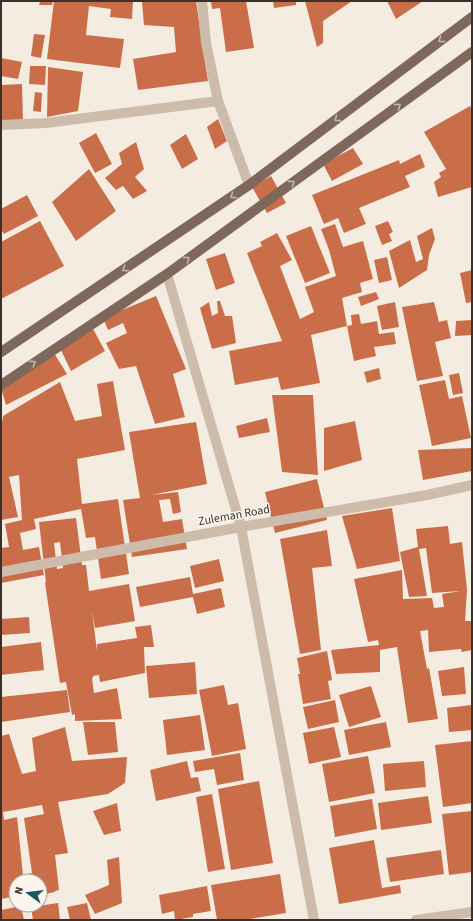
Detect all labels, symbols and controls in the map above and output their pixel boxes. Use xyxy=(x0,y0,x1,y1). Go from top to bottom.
one-way arrow xyxy=(438,36,445,43)
one-way arrow xyxy=(393,104,400,111)
one-way arrow xyxy=(334,114,341,121)
one-way arrow xyxy=(288,180,295,187)
one-way arrow xyxy=(230,191,237,198)
one-way arrow xyxy=(183,257,190,264)
one-way arrow xyxy=(122,264,129,272)
one-way arrow xyxy=(29,361,36,368)
street label: Zuleman Road xyxy=(197,501,271,530)
north arrow xyxy=(8,873,48,913)
text: N xyxy=(11,885,27,896)

